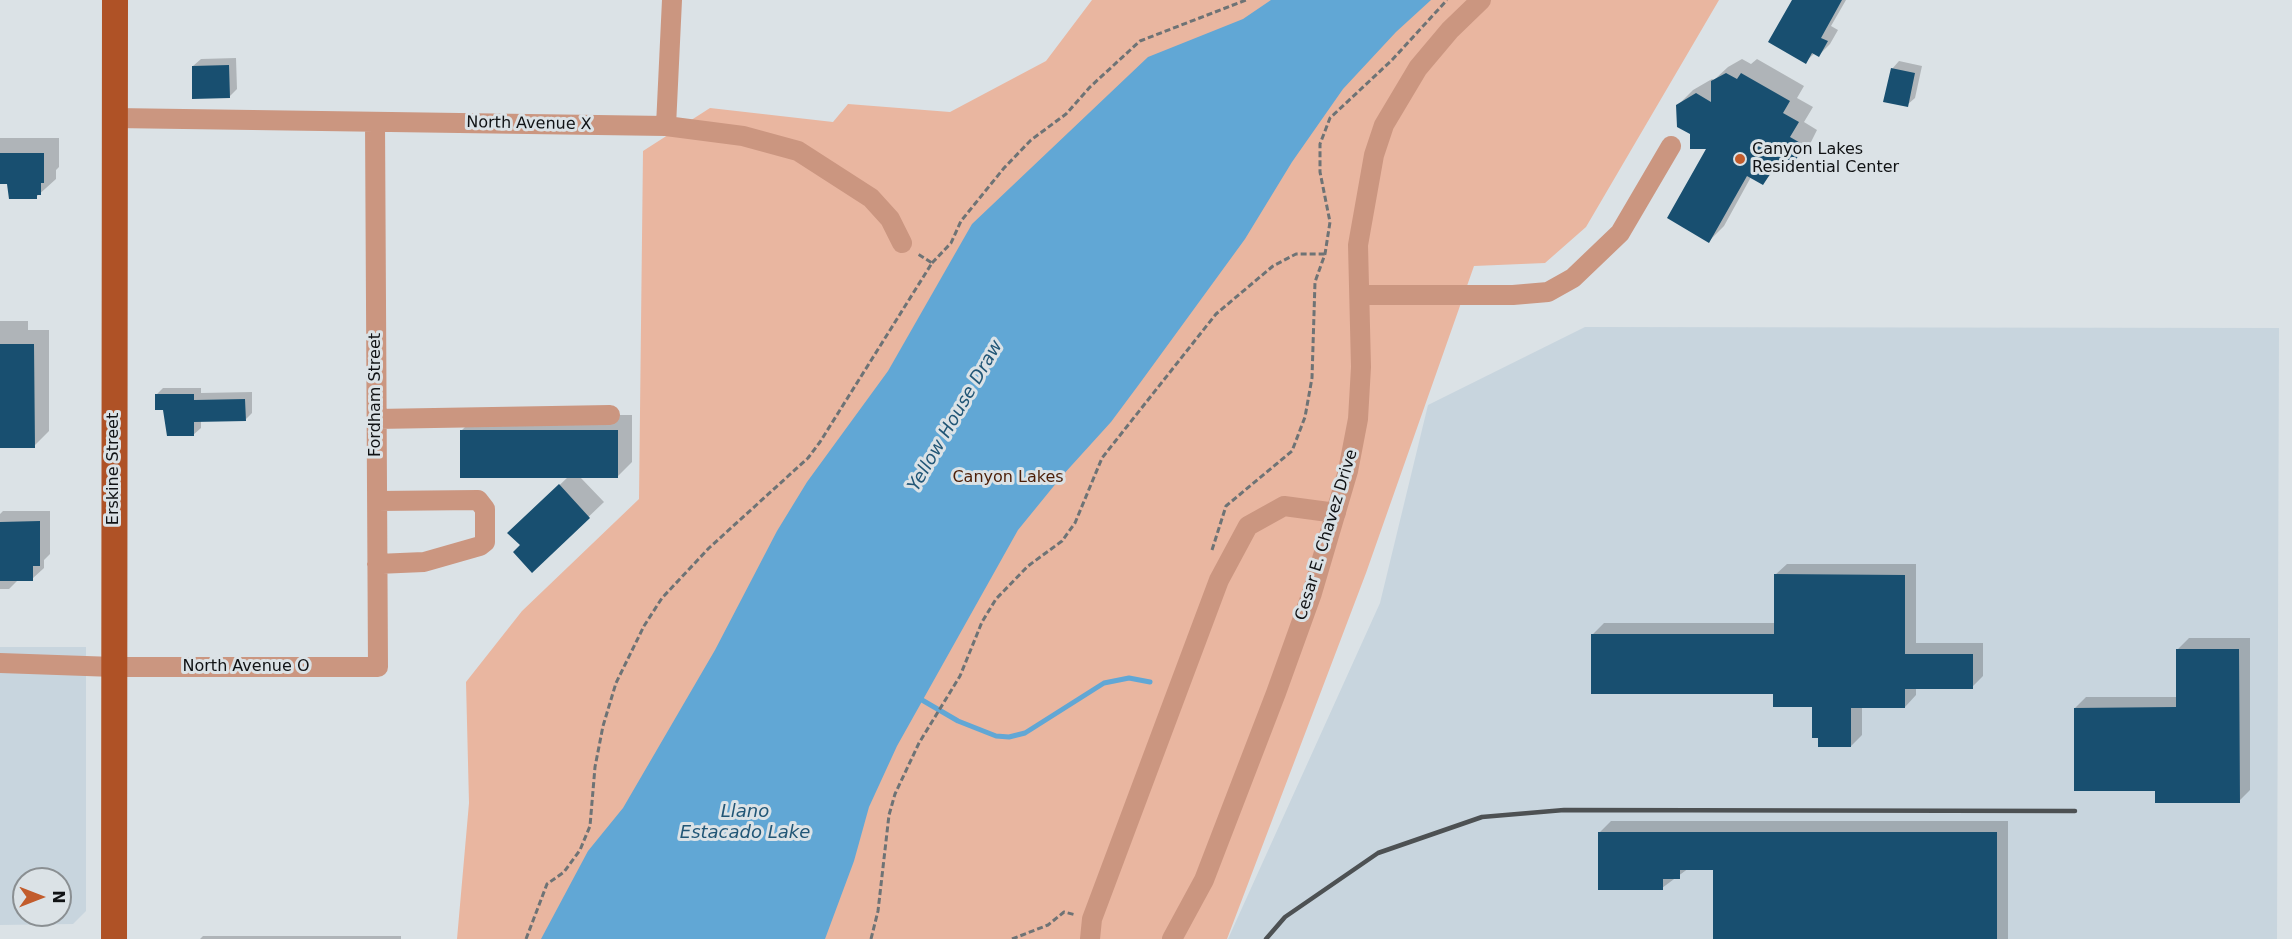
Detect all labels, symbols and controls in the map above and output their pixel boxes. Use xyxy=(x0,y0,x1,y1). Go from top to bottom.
street label: North Avenue X xyxy=(466,113,592,135)
place label: Canyon Lakes Residential Center xyxy=(1752,140,1899,178)
marker: Canyon Lakes Residential Center xyxy=(1733,152,1747,166)
street label: Fordham Street xyxy=(366,333,386,457)
water label: Yellow House Draw xyxy=(904,337,1008,495)
street label: Erskine Street xyxy=(104,413,124,525)
street label: Cesar E. Chavez Drive xyxy=(1292,447,1362,623)
park label: Canyon Lakes xyxy=(952,468,1064,488)
street label: North Avenue O xyxy=(183,657,309,677)
water label: Llano Estacado Lake xyxy=(680,801,810,844)
north arrow xyxy=(12,867,72,927)
text: N xyxy=(49,890,68,904)

